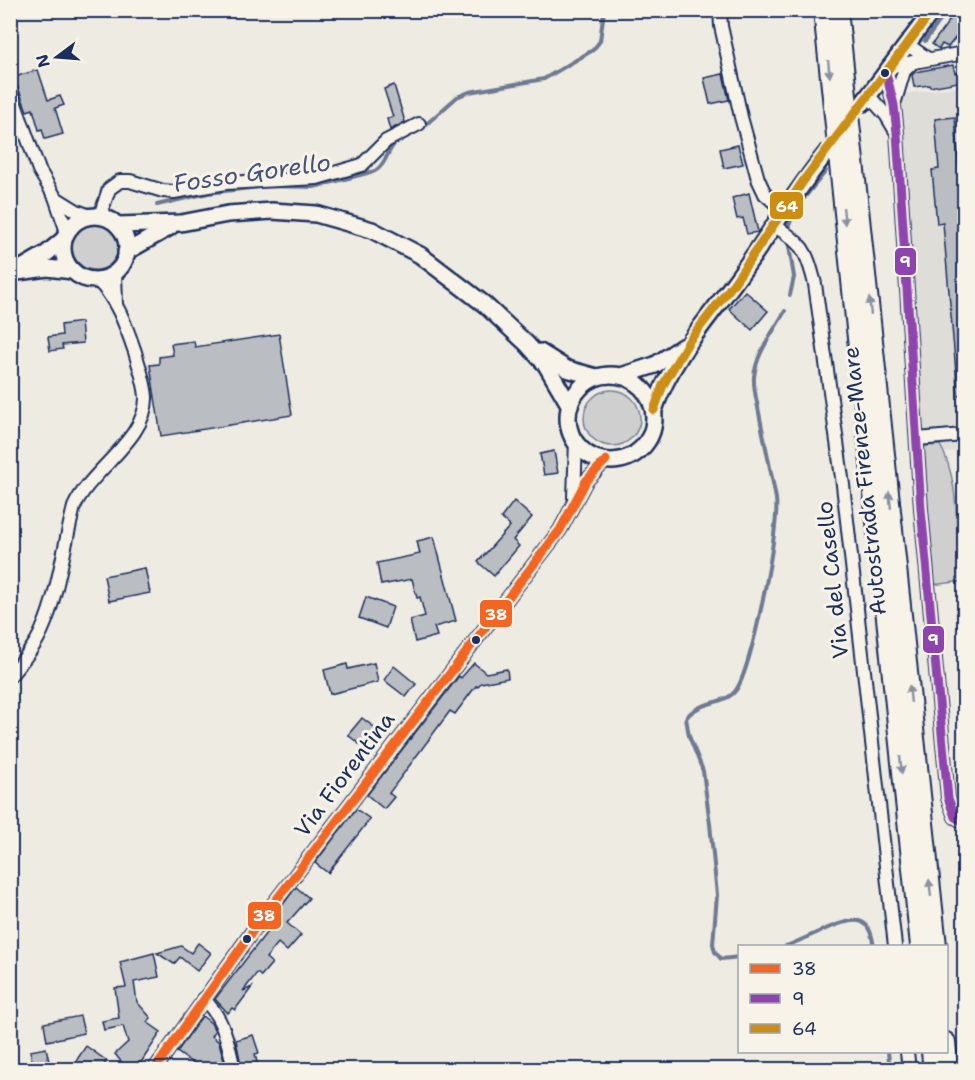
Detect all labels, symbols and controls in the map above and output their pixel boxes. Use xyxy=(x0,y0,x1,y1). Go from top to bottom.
north arrow xyxy=(27,27,87,87)
text: N xyxy=(31,52,55,70)
one-way arrow xyxy=(824,59,834,78)
unlabelled marker xyxy=(879,67,891,79)
water label: Fosso Gorello xyxy=(171,146,333,200)
line badge: 64 xyxy=(769,191,804,220)
text: 64 xyxy=(776,196,798,217)
one-way arrow xyxy=(839,206,849,225)
line badge: 9 xyxy=(894,247,917,276)
text: 9 xyxy=(899,251,911,272)
one-way arrow xyxy=(865,297,875,316)
street label: Autostrada Firenze-Mare xyxy=(836,345,893,617)
one-way arrow xyxy=(885,491,895,510)
street label: Via del Casello xyxy=(810,500,855,660)
line badge: 38 xyxy=(479,599,513,628)
text: 38 xyxy=(485,604,507,625)
line badge: 9 xyxy=(922,625,945,654)
text: 9 xyxy=(927,629,939,650)
unlabelled marker xyxy=(470,634,482,646)
one-way arrow xyxy=(905,685,915,704)
street label: Via Fiorentina xyxy=(288,705,401,843)
one-way arrow xyxy=(896,755,906,774)
one-way arrow xyxy=(926,879,935,898)
line badge: 38 xyxy=(247,901,282,930)
text: 38 xyxy=(253,905,275,926)
unlabelled marker xyxy=(241,933,253,945)
legend xyxy=(738,945,948,1053)
text: 38 xyxy=(792,957,817,981)
text: 9 xyxy=(792,987,805,1011)
text: 64 xyxy=(792,1017,817,1041)

